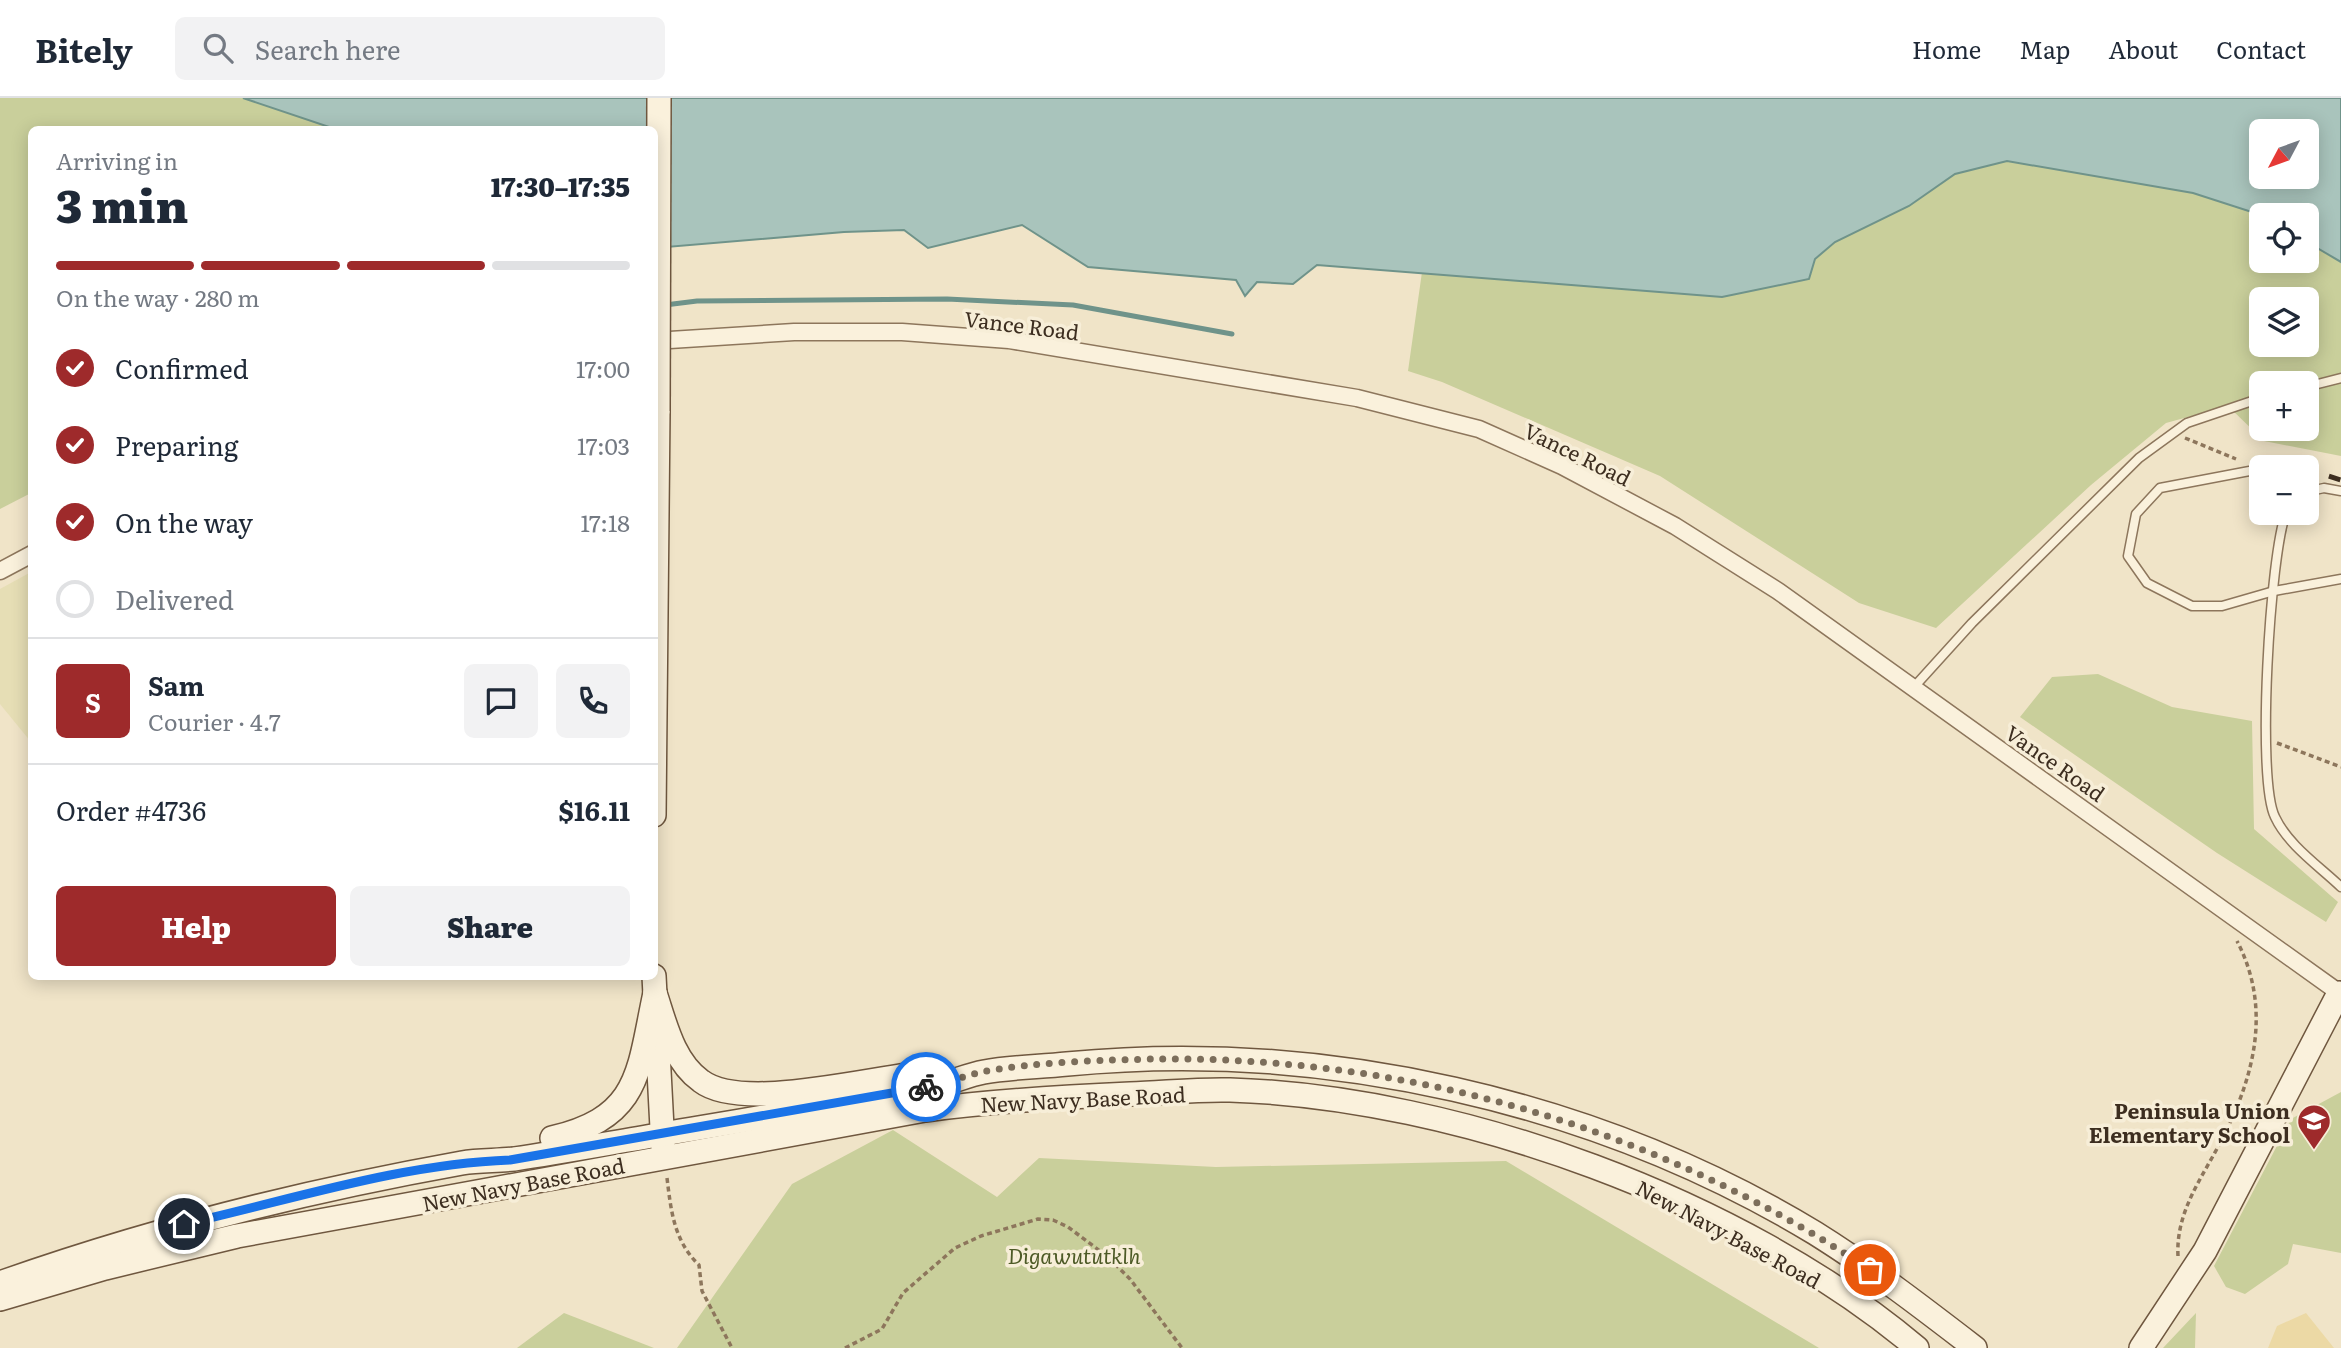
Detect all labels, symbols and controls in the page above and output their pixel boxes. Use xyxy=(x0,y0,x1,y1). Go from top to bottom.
search box xyxy=(175,17,665,80)
text: Bitely xyxy=(35,24,133,73)
icon: search xyxy=(199,29,237,67)
text: Search here xyxy=(255,29,401,68)
text: Home xyxy=(1912,31,1981,66)
text: Map xyxy=(2019,31,2070,66)
text: About xyxy=(2108,31,2178,66)
text: Contact xyxy=(2216,31,2306,66)
north arrow xyxy=(2249,119,2319,189)
map controls xyxy=(2249,119,2319,525)
text: Arriving in xyxy=(56,143,178,177)
text: 17:30–17:35 xyxy=(491,166,630,205)
text: 3 min xyxy=(56,169,188,237)
button: locate xyxy=(2249,203,2319,273)
text: On the way · 280 m xyxy=(56,280,260,314)
button: layers xyxy=(2249,287,2319,357)
street label: Vance Road xyxy=(963,302,1081,346)
text: Confirmed xyxy=(115,348,249,387)
icon: check xyxy=(56,349,94,387)
text: 17:00 xyxy=(576,351,630,385)
button: + xyxy=(2249,371,2319,441)
street label: Vance Road xyxy=(1519,414,1637,492)
text: Preparing xyxy=(115,425,238,464)
icon: check xyxy=(56,426,94,464)
text: 17:03 xyxy=(577,428,630,462)
button: − xyxy=(2249,455,2319,525)
text: On the way xyxy=(115,502,253,541)
icon: check xyxy=(56,503,94,541)
text: 17:18 xyxy=(580,505,630,539)
text: Delivered xyxy=(115,579,234,618)
button: chat xyxy=(464,664,538,738)
button: phone xyxy=(556,664,630,738)
text: Sam xyxy=(148,665,204,704)
text: S xyxy=(85,682,101,721)
text: Courier · 4.7 xyxy=(148,704,281,738)
street label: Vance Road xyxy=(2000,716,2112,808)
text: Order #4736 xyxy=(56,790,206,829)
text: $16.11 xyxy=(558,790,630,829)
button: Help xyxy=(56,886,336,966)
button: Share xyxy=(350,886,630,966)
courier xyxy=(891,1052,961,1122)
icon: bike xyxy=(907,1068,945,1106)
street label: New Navy Base Road xyxy=(980,1077,1187,1119)
place label: Peninsula Union Elementary School xyxy=(2089,1094,2290,1149)
school or university icon: Peninsula Union Elementary School xyxy=(2295,1102,2333,1151)
street label: New Navy Base Road xyxy=(419,1148,627,1218)
street label: New Navy Base Road xyxy=(1631,1171,1827,1295)
pin xyxy=(154,1194,214,1254)
icon: home xyxy=(165,1205,203,1243)
park label: Digawututklh xyxy=(1007,1239,1141,1270)
pin xyxy=(1840,1240,1900,1300)
icon: bag xyxy=(1851,1251,1889,1289)

